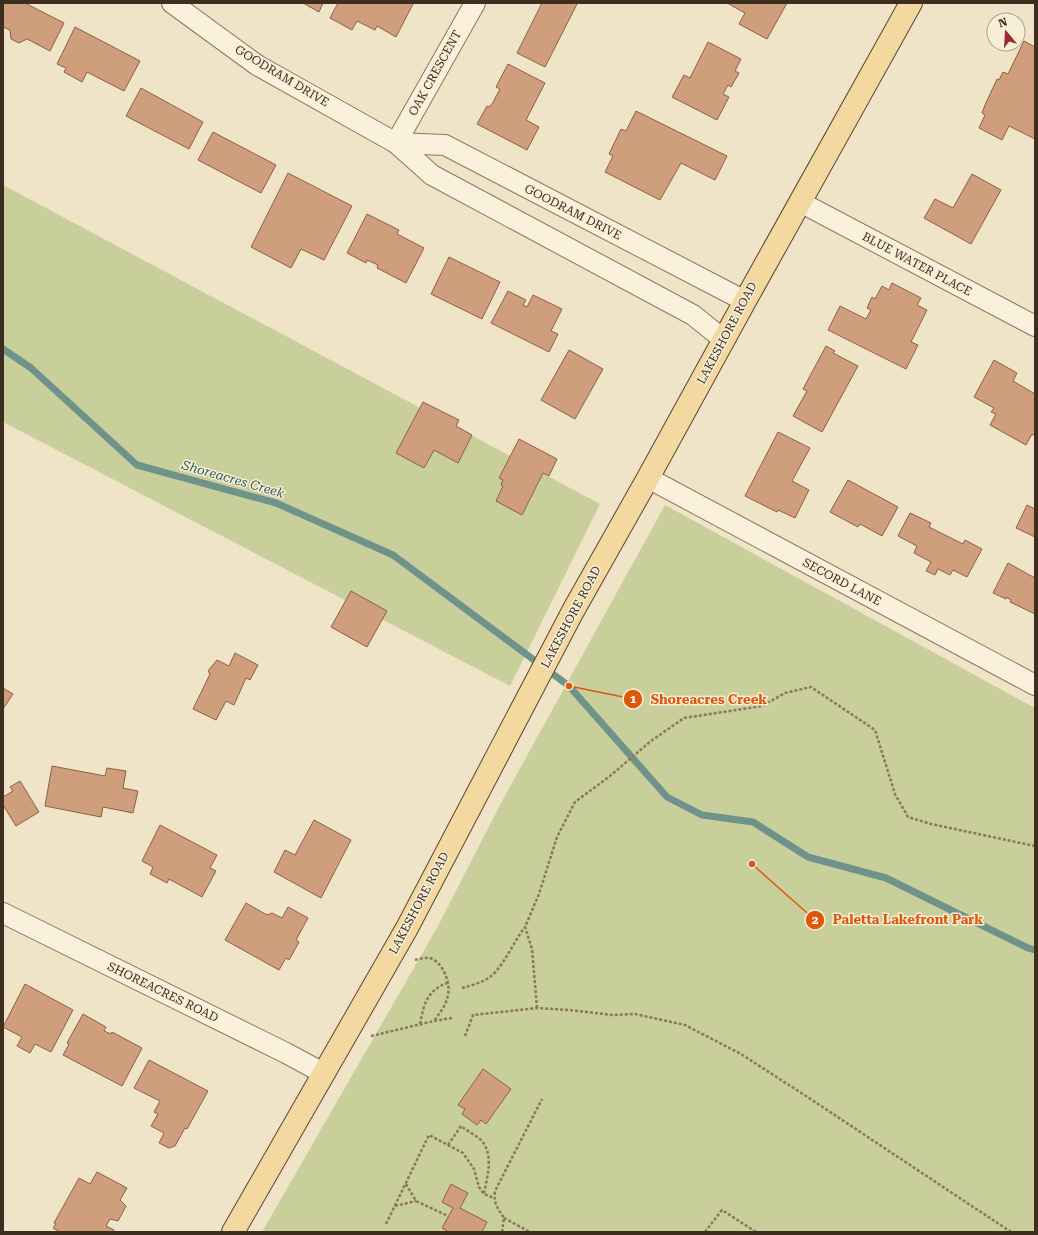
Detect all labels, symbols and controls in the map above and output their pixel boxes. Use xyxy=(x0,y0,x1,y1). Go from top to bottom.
north arrow xyxy=(986,12,1026,52)
text: N xyxy=(997,15,1010,30)
street label: OAK CRESCENT xyxy=(406,28,464,118)
street label: GOODRAM DRIVE xyxy=(232,42,332,110)
street label: GOODRAM DRIVE xyxy=(522,181,624,243)
street label: BLUE WATER PLACE xyxy=(860,229,974,299)
street label: LAKESHORE ROAD xyxy=(694,280,760,386)
water label: Shoreacres Creek xyxy=(179,457,287,501)
street label: SECORD LANE xyxy=(800,555,884,609)
street label: LAKESHORE ROAD xyxy=(538,564,604,670)
callout: Shoreacres Creek xyxy=(623,686,775,711)
text: 1 xyxy=(630,692,637,706)
text: Shoreacres Creek xyxy=(651,692,767,707)
street label: LAKESHORE ROAD xyxy=(386,850,452,956)
callout: Paletta Lakefront Park xyxy=(805,907,991,932)
text: Paletta Lakefront Park xyxy=(833,912,983,927)
text: 2 xyxy=(812,913,819,927)
street label: SHOREACRES ROAD xyxy=(105,959,221,1025)

